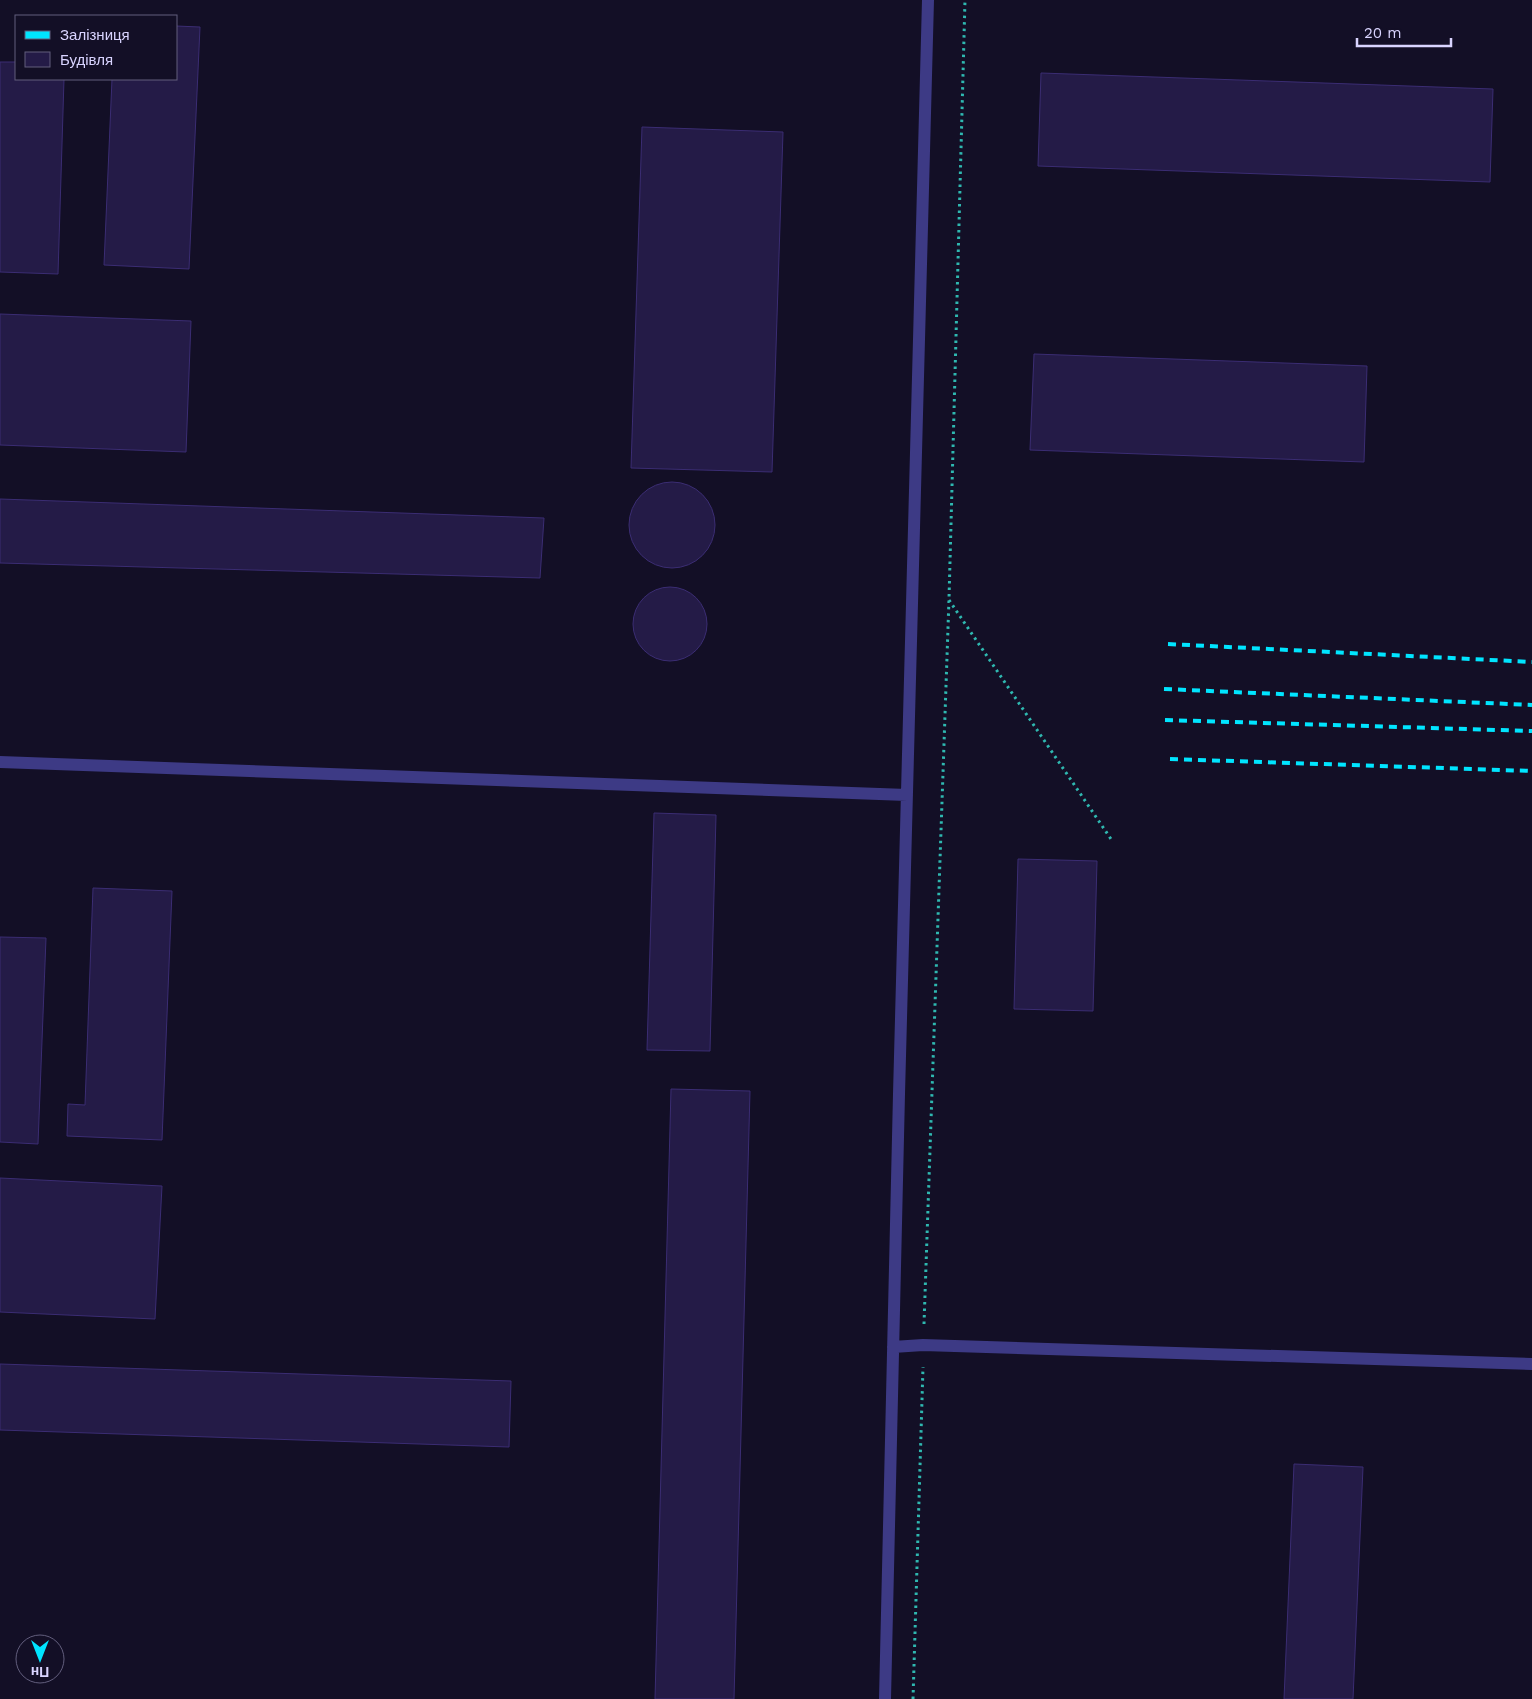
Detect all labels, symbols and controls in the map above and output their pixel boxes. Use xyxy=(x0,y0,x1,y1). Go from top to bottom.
legend xyxy=(15,15,178,80)
scale bar xyxy=(1357,15,1451,47)
text: 20 m xyxy=(1364,24,1402,42)
text: Залізниця xyxy=(60,26,130,44)
text: Будівля xyxy=(60,51,113,69)
north arrow xyxy=(15,1634,65,1684)
text: Пн xyxy=(31,1664,49,1680)

